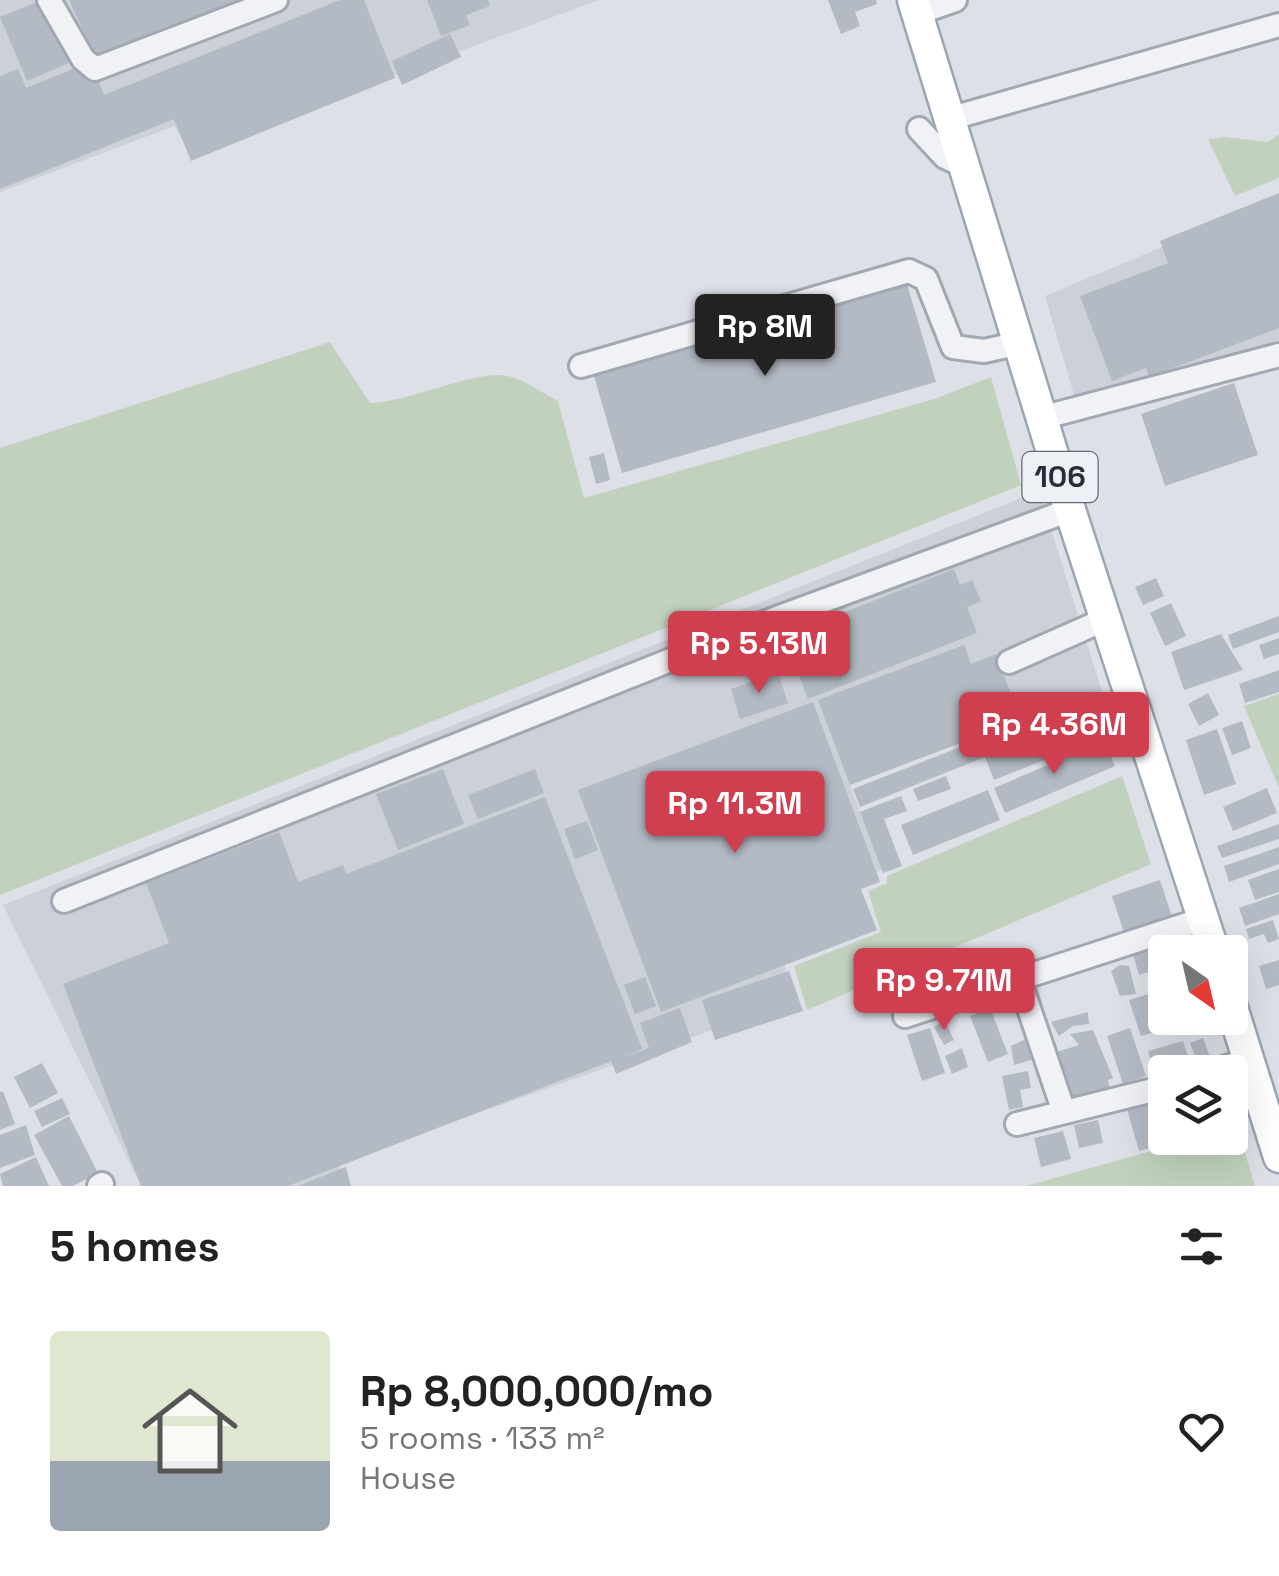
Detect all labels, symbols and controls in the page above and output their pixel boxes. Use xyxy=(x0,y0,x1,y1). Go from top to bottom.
pin: Rp 8M xyxy=(695,294,835,379)
text: Rp 8M xyxy=(717,306,813,346)
road number: 106 xyxy=(1022,452,1098,502)
pin: Rp 5.13M xyxy=(656,611,862,696)
text: Rp 5.13M xyxy=(690,623,828,663)
pin: Rp 4.36M xyxy=(951,692,1157,777)
text: Rp 4.36M xyxy=(981,704,1127,744)
pin: Rp 11.3M xyxy=(632,771,838,856)
text: Rp 11.3M xyxy=(668,783,802,823)
north arrow xyxy=(1148,935,1248,1035)
map controls xyxy=(1148,935,1248,1155)
pin: Rp 9.71M xyxy=(841,948,1047,1033)
text: Rp 9.71M xyxy=(876,960,1012,1000)
button: layers xyxy=(1148,1055,1248,1155)
icon: filters xyxy=(1174,1219,1229,1274)
text: 5 homes xyxy=(50,1220,220,1273)
text: Rp 8,000,000/mo xyxy=(360,1365,714,1418)
icon: home xyxy=(130,1371,250,1491)
icon: heart xyxy=(1174,1404,1229,1459)
text: 5 rooms · 133 m² xyxy=(360,1418,605,1458)
text: House xyxy=(360,1458,456,1498)

